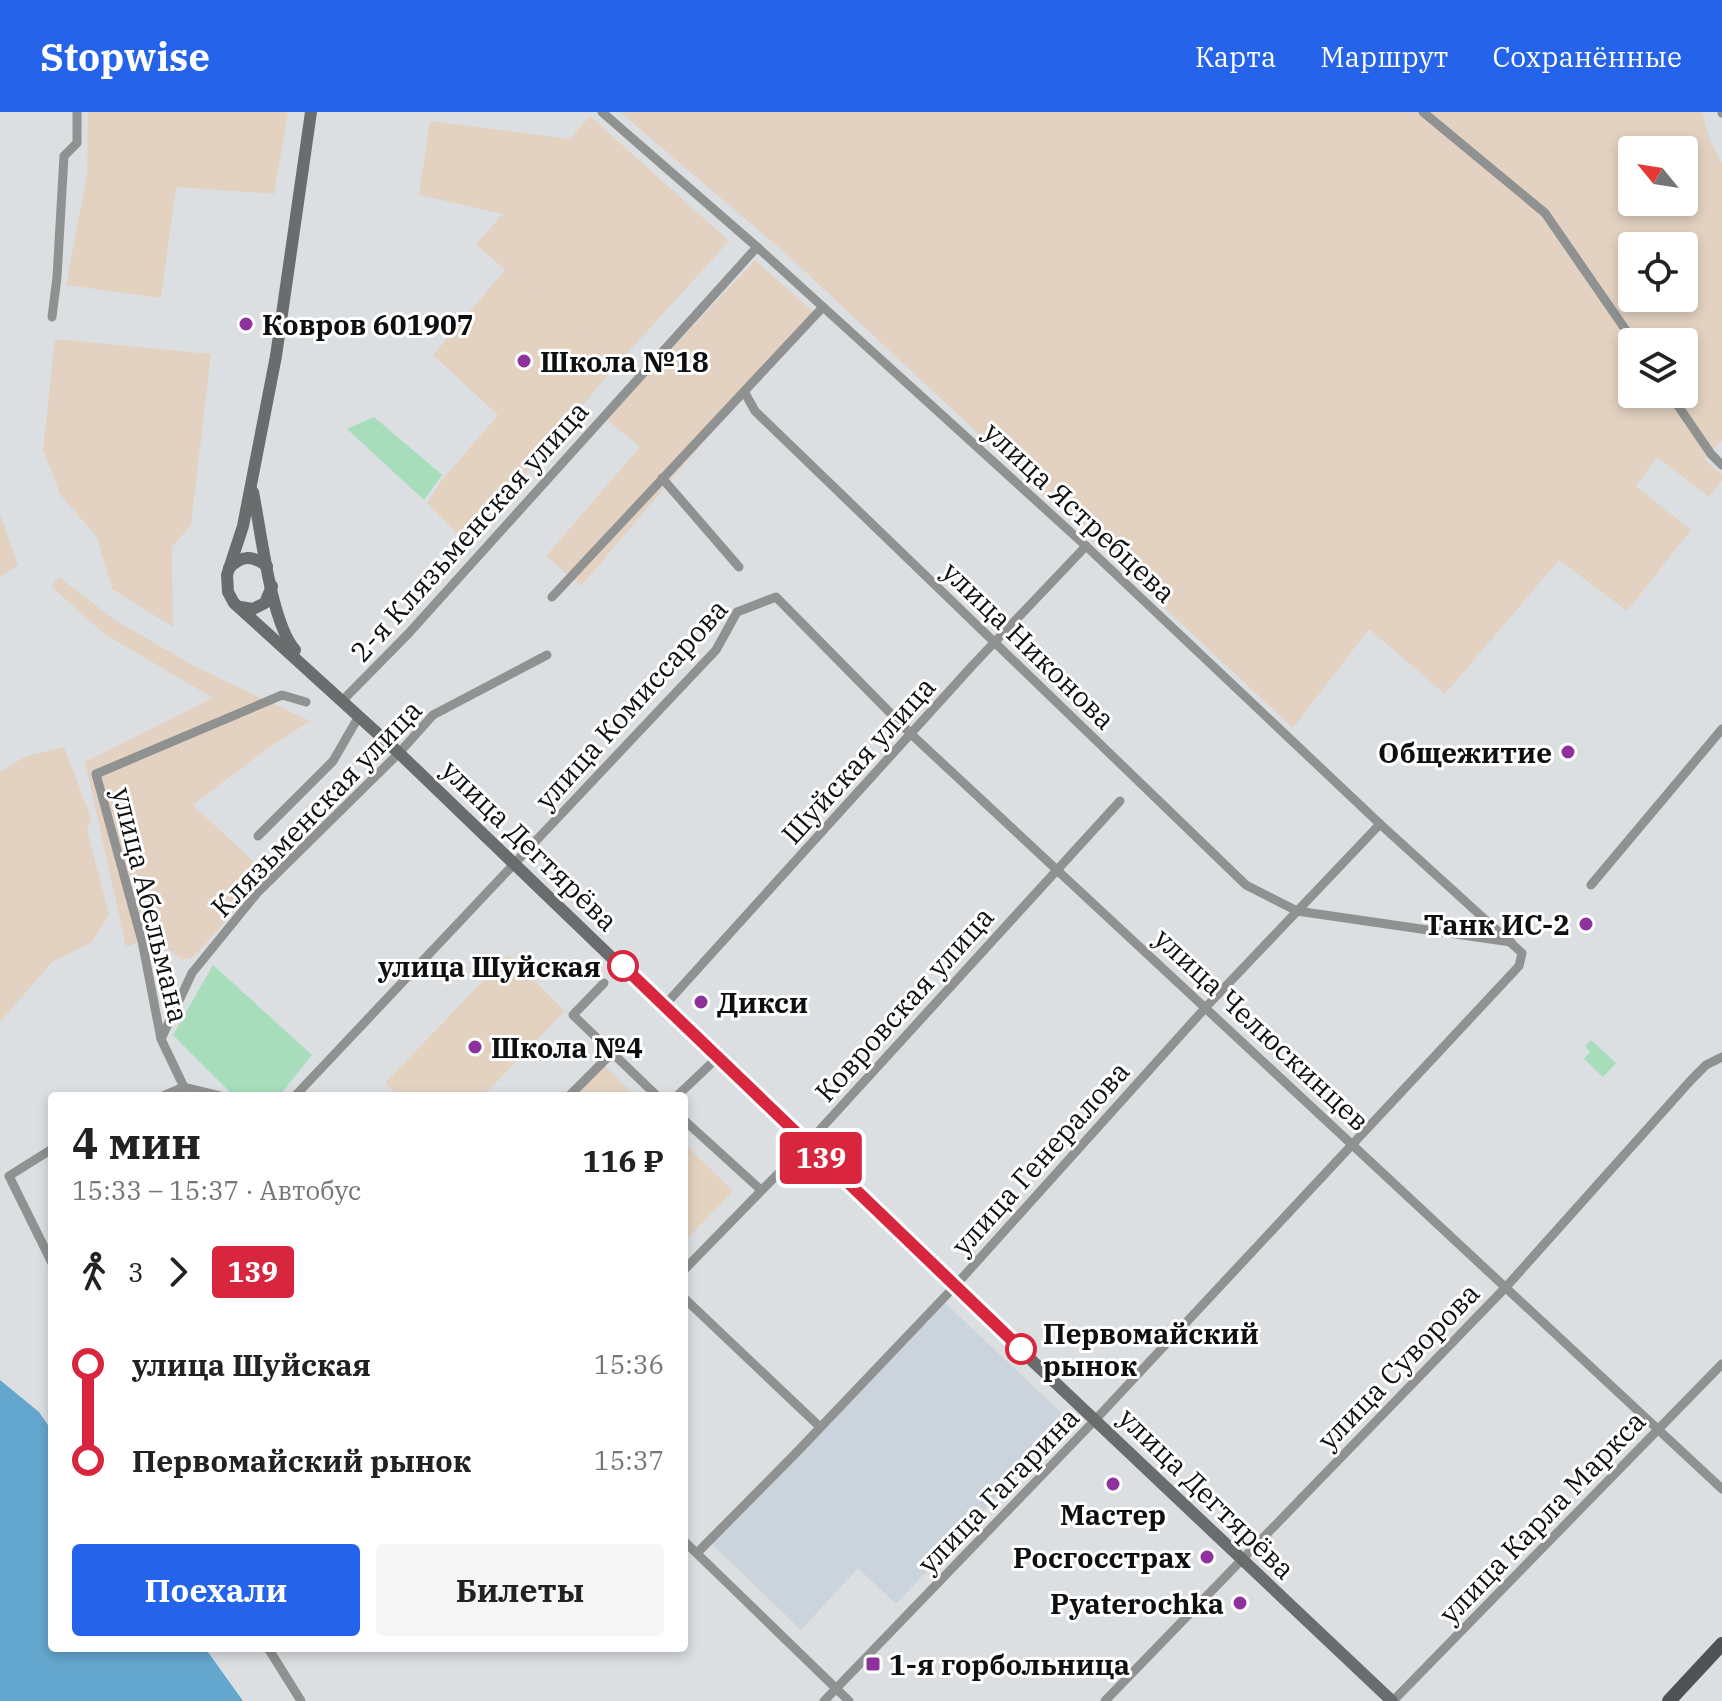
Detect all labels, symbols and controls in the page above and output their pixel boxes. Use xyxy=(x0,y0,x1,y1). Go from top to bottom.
text: Stopwise xyxy=(40,32,210,81)
text: Карта xyxy=(1195,38,1276,75)
text: Маршрут xyxy=(1320,38,1448,75)
text: Сохранённые xyxy=(1492,38,1682,75)
north arrow xyxy=(1618,136,1698,216)
map controls xyxy=(1618,136,1698,408)
button: locate xyxy=(1618,232,1698,312)
place label: Ковров 601907 xyxy=(262,306,474,343)
marker: Ковров 601907 xyxy=(237,315,255,333)
button: layers xyxy=(1618,328,1698,408)
place label: Школа №18 xyxy=(540,343,709,380)
marker: Школа №18 xyxy=(515,352,533,370)
street label: 2-я Клязьменская улица xyxy=(342,393,596,669)
street label: улица Ястребцева xyxy=(976,413,1184,611)
street label: улица Никонова xyxy=(934,553,1124,737)
street label: улица Комиссарова xyxy=(526,591,736,817)
street label: Шуйская улица xyxy=(773,668,943,852)
street label: Клязьменская улица xyxy=(203,691,429,925)
place label: Общежитие xyxy=(1378,734,1552,771)
marker: Общежитие xyxy=(1559,743,1577,761)
street label: улица Дегтярёва xyxy=(434,751,626,939)
street label: улица Абельмана xyxy=(104,784,198,1026)
street label: Ковровская улица xyxy=(806,899,1002,1109)
place label: Танк ИС-2 xyxy=(1424,906,1570,943)
marker: Танк ИС-2 xyxy=(1577,915,1595,933)
street label: улица Челюскинцев xyxy=(1147,920,1377,1138)
place label: улица Шуйская xyxy=(377,948,601,985)
marker: улица Шуйская xyxy=(608,951,638,981)
place label: Дикси xyxy=(717,984,808,1021)
marker: Дикси xyxy=(692,993,710,1011)
place label: Школа №4 xyxy=(491,1029,643,1066)
marker: Школа №4 xyxy=(466,1038,484,1056)
street label: улица Генералова xyxy=(943,1053,1137,1263)
text: 4 мин xyxy=(72,1114,201,1171)
line badge: 139 xyxy=(775,1132,867,1184)
text: 139 xyxy=(796,1139,846,1176)
text: 116 ₽ xyxy=(583,1141,664,1180)
text: 15:33 – 15:37 · Автобус xyxy=(72,1173,361,1207)
icon: walk xyxy=(72,1250,116,1294)
icon: forward xyxy=(156,1250,200,1294)
text: 139 xyxy=(228,1253,278,1290)
text: 3 xyxy=(128,1255,144,1289)
street label: улица Суворова xyxy=(1309,1275,1487,1457)
place label: Первомайский рынок xyxy=(1043,1315,1259,1384)
marker: Первомайский рынок xyxy=(1006,1334,1036,1364)
text: улица Шуйская xyxy=(132,1345,371,1384)
text: 15:36 xyxy=(594,1347,664,1381)
street label: улица Гагарина xyxy=(909,1399,1087,1581)
street label: улица Дегтярёва xyxy=(1111,1399,1303,1587)
street label: улица Карла Маркса xyxy=(1431,1403,1653,1631)
text: Первомайский рынок xyxy=(132,1441,471,1480)
text: 15:37 xyxy=(594,1443,664,1477)
marker: Мастер xyxy=(1104,1475,1122,1493)
place label: Мастер xyxy=(1060,1496,1166,1533)
place label: Росгосстрах xyxy=(1013,1539,1192,1576)
button: Поехали xyxy=(72,1544,360,1636)
button: Билеты xyxy=(376,1544,664,1636)
marker: Росгосстрах xyxy=(1198,1548,1216,1566)
place label: Pyaterochka xyxy=(1050,1585,1224,1622)
marker: Pyaterochka xyxy=(1231,1594,1249,1612)
place label: 1-я горбольница xyxy=(889,1646,1130,1683)
marker: 1-я горбольница xyxy=(864,1655,882,1673)

